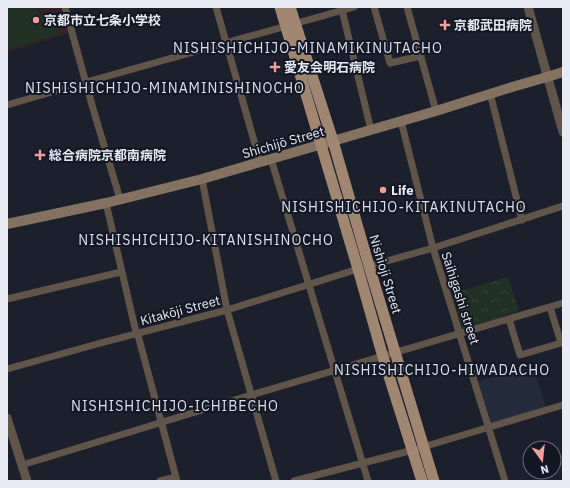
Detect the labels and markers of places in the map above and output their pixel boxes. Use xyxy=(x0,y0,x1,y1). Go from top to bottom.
place label: 京都市立七条小学校 xyxy=(44,12,161,29)
marker: 京都市立七条小学校 xyxy=(31,15,41,25)
place label: 京都武田病院 xyxy=(454,17,532,34)
marker: 京都武田病院 xyxy=(439,19,451,31)
place label: 愛友会明石病院 xyxy=(284,59,375,76)
marker: 愛友会明石病院 xyxy=(269,61,281,73)
place label: 総合病院京都南病院 xyxy=(48,147,166,164)
marker: 総合病院京都南病院 xyxy=(34,149,46,161)
place label: Life xyxy=(391,182,414,199)
marker: Life xyxy=(378,185,388,195)

